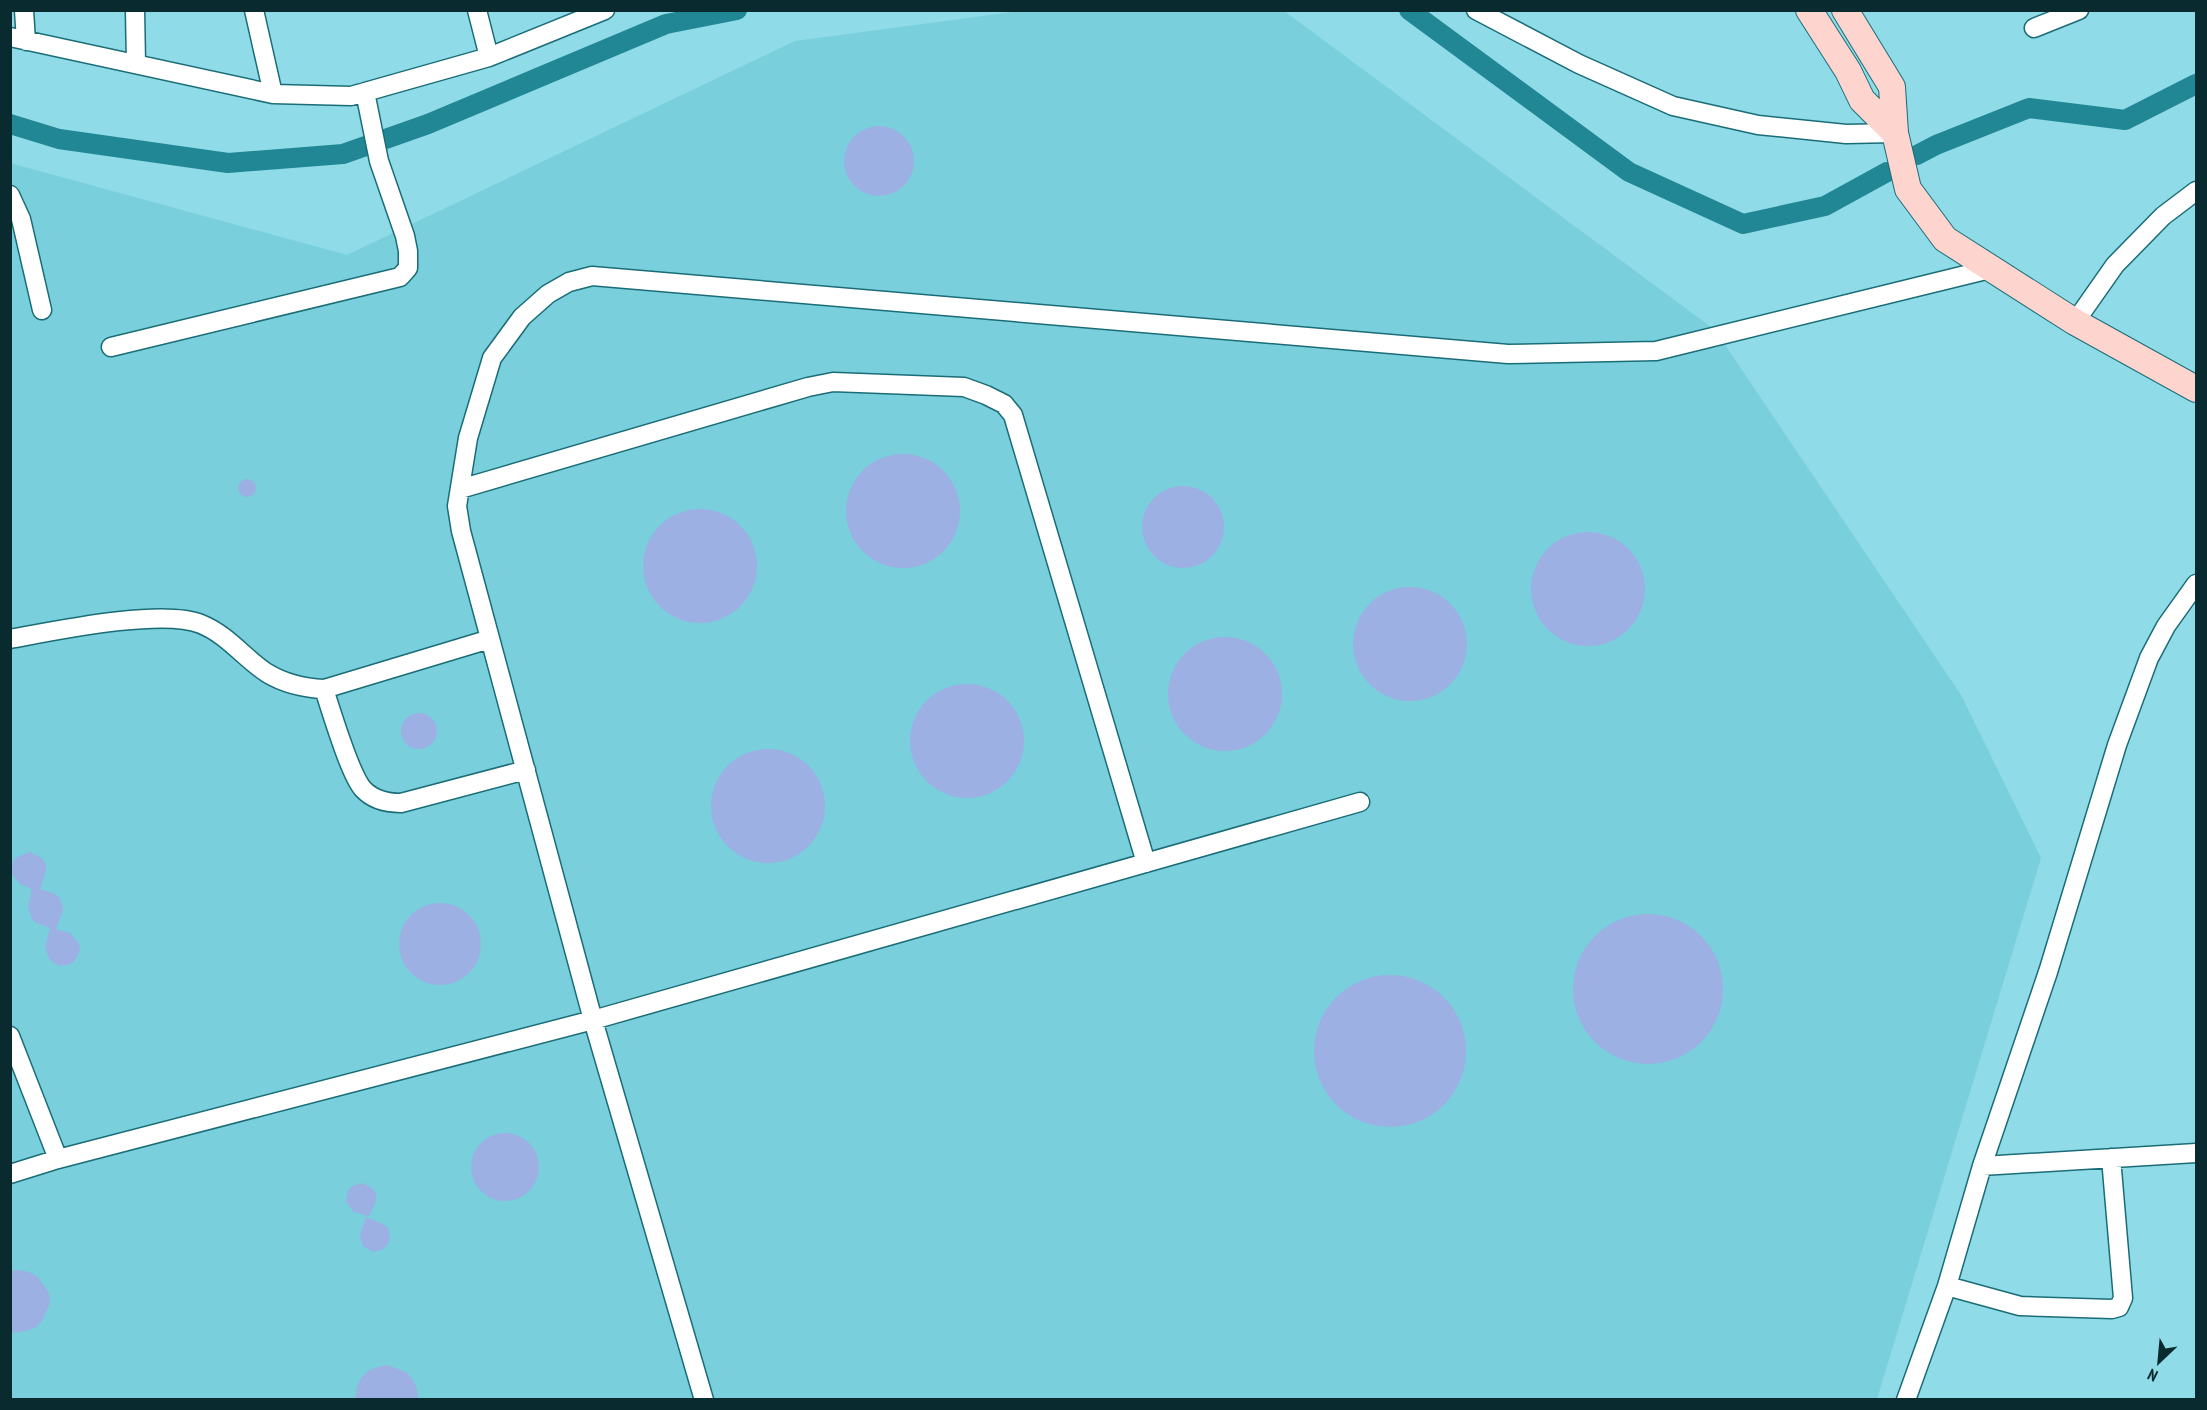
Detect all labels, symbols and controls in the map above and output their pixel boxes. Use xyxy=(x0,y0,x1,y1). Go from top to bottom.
north arrow xyxy=(2129,1332,2189,1392)
text: N xyxy=(2144,1365,2161,1386)

